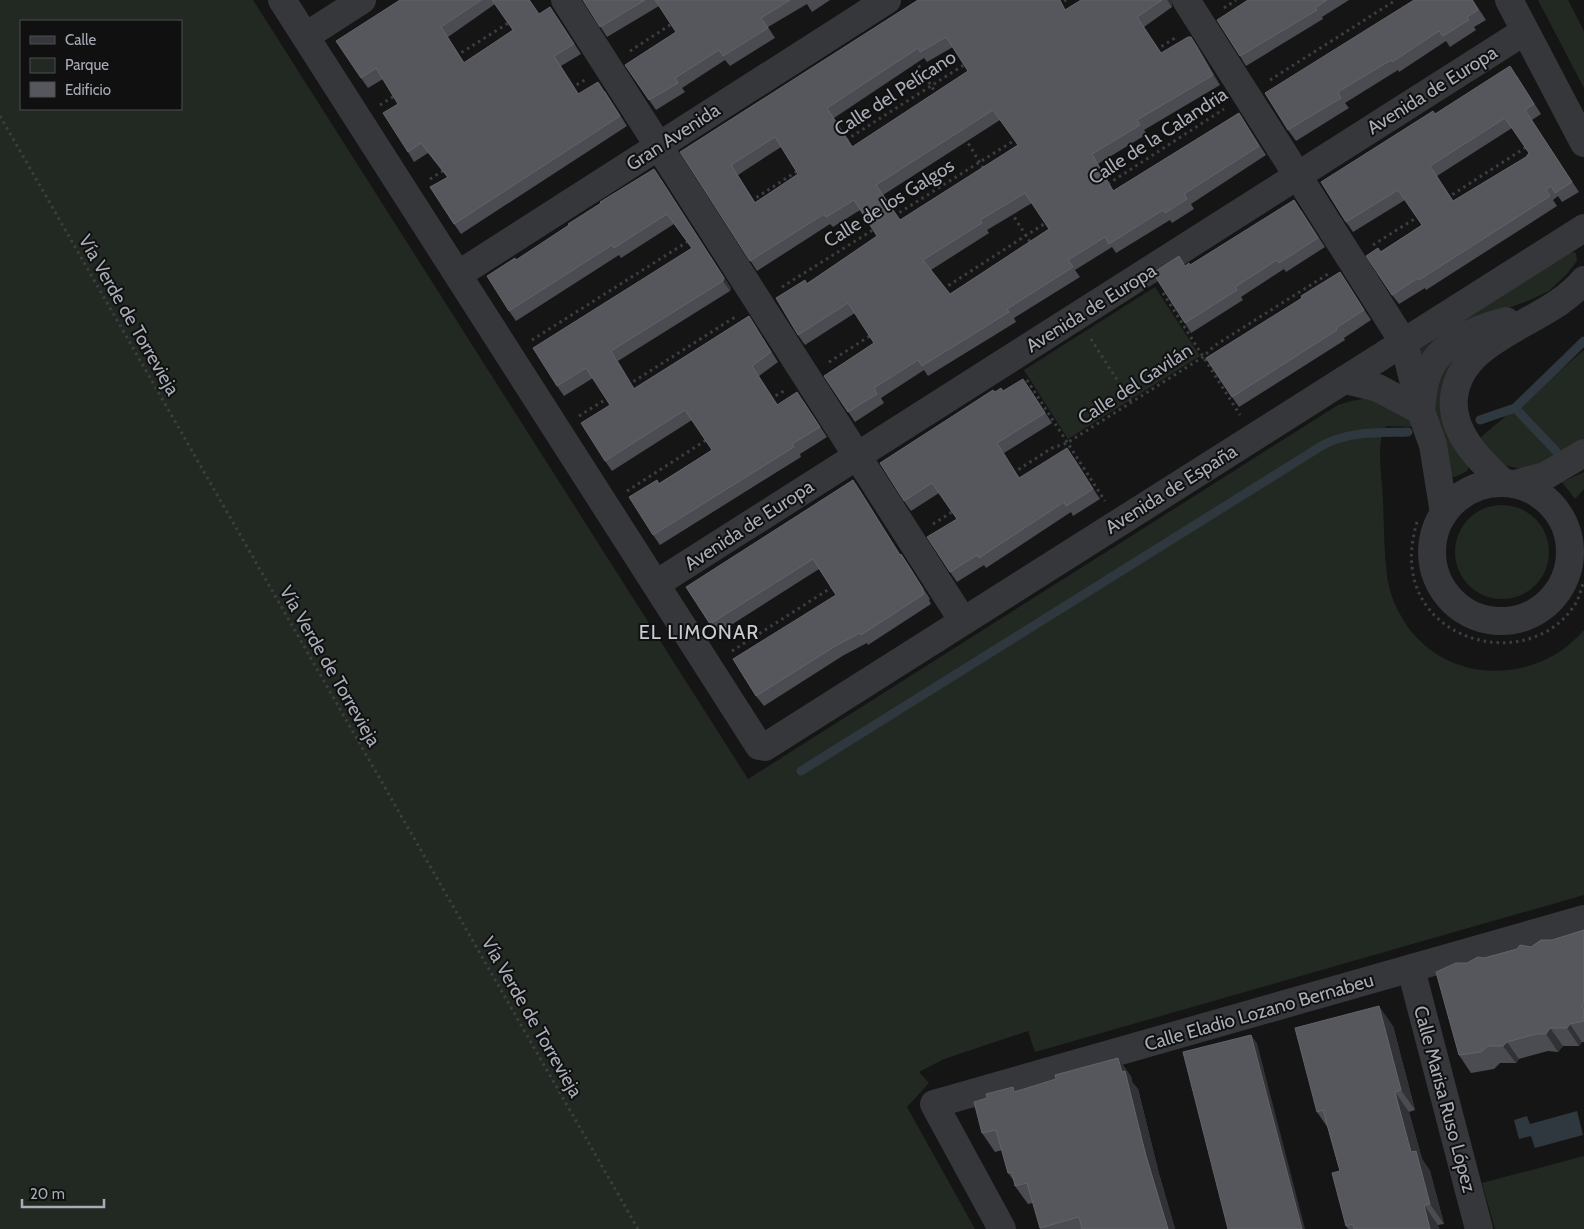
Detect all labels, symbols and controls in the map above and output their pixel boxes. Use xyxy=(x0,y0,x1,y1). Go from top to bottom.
legend xyxy=(20,20,182,110)
text: Calle xyxy=(65,31,96,49)
street label: Avenida de Europa xyxy=(1363,41,1501,139)
street label: Calle del Pelícano xyxy=(830,45,960,141)
text: Parque xyxy=(65,56,109,74)
text: Edificio xyxy=(65,81,111,99)
street label: Calle de la Calandria xyxy=(1084,83,1232,189)
street label: Gran Avenida xyxy=(622,98,724,176)
street label: Calle de los Galgos xyxy=(820,154,959,252)
street label: Vía Verde de Torrevieja xyxy=(74,231,184,399)
street label: Avenida de Europa xyxy=(1022,259,1160,357)
street label: Calle del Gavilán xyxy=(1073,338,1197,430)
street label: Avenida de España xyxy=(1101,439,1241,539)
street label: Avenida de Europa xyxy=(680,475,818,575)
street label: Vía Verde de Torrevieja xyxy=(275,582,385,750)
district label: EL LIMONAR xyxy=(639,620,759,644)
street label: Vía Verde de Torrevieja xyxy=(477,933,587,1101)
street label: Calle Eladio Lozano Bernabeu xyxy=(1142,968,1376,1056)
street label: Calle Marisa Ruso López xyxy=(1409,1003,1481,1195)
scale bar xyxy=(22,1176,105,1208)
text: 20 m xyxy=(30,1185,65,1203)

